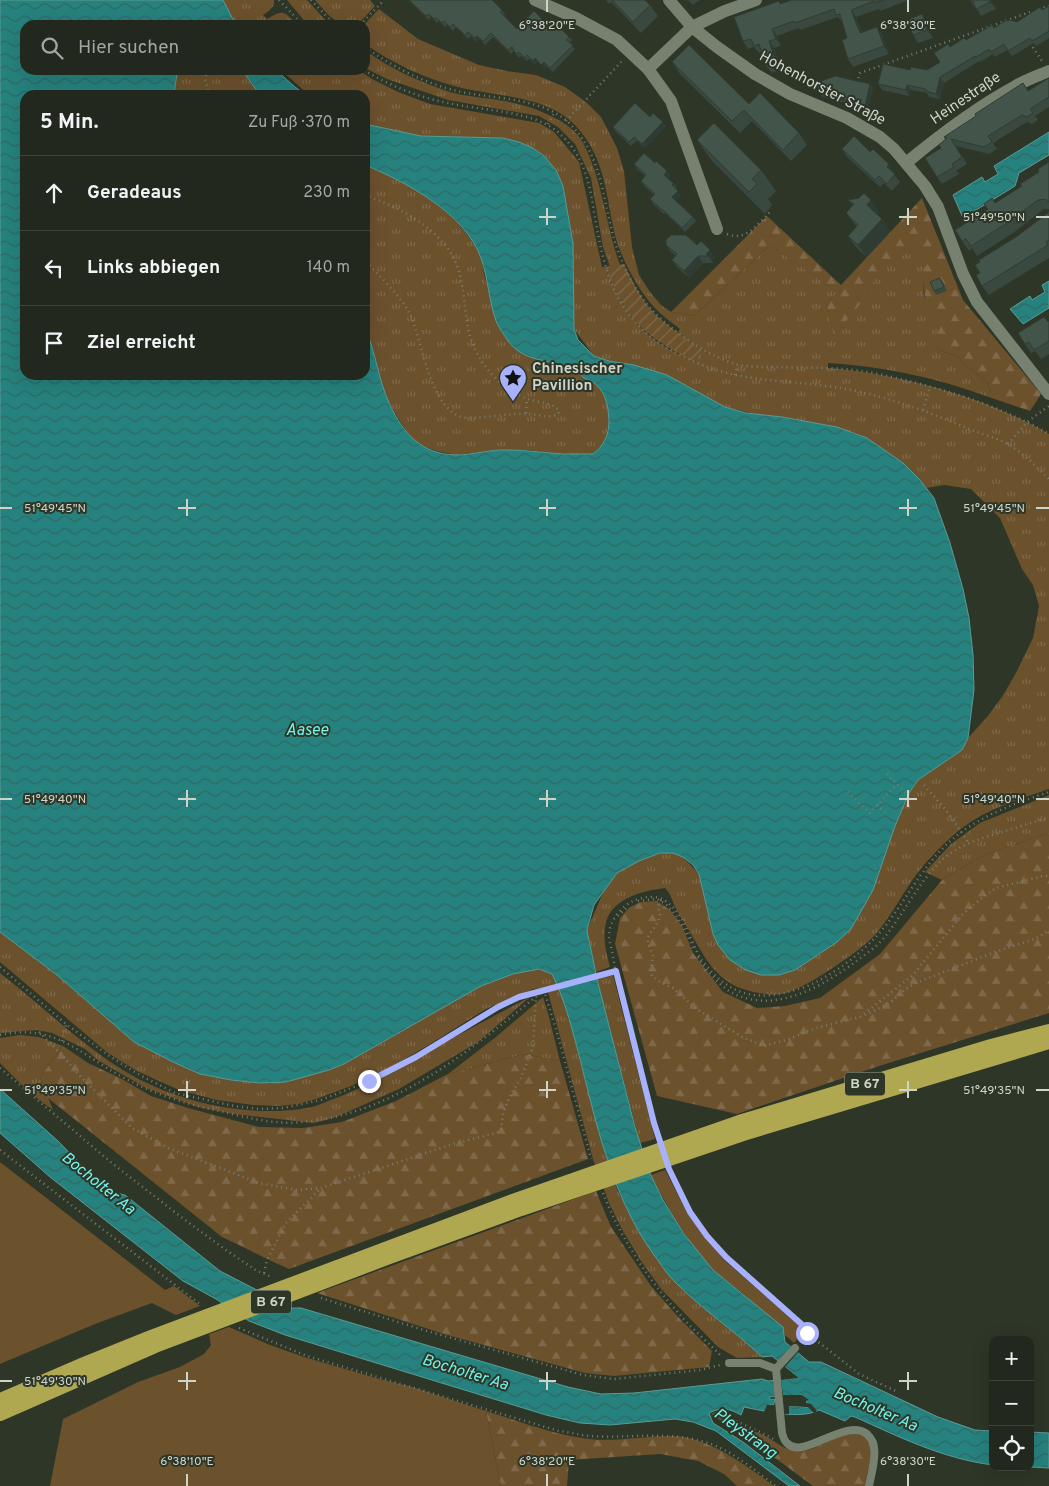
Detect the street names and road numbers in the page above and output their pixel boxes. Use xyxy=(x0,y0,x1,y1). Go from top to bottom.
street label: Hohenhorster Straße xyxy=(755,48,889,130)
street label: Heinestraße xyxy=(927,69,1005,129)
road number: B 67 xyxy=(845,1072,885,1096)
road number: B 67 xyxy=(251,1290,291,1314)

